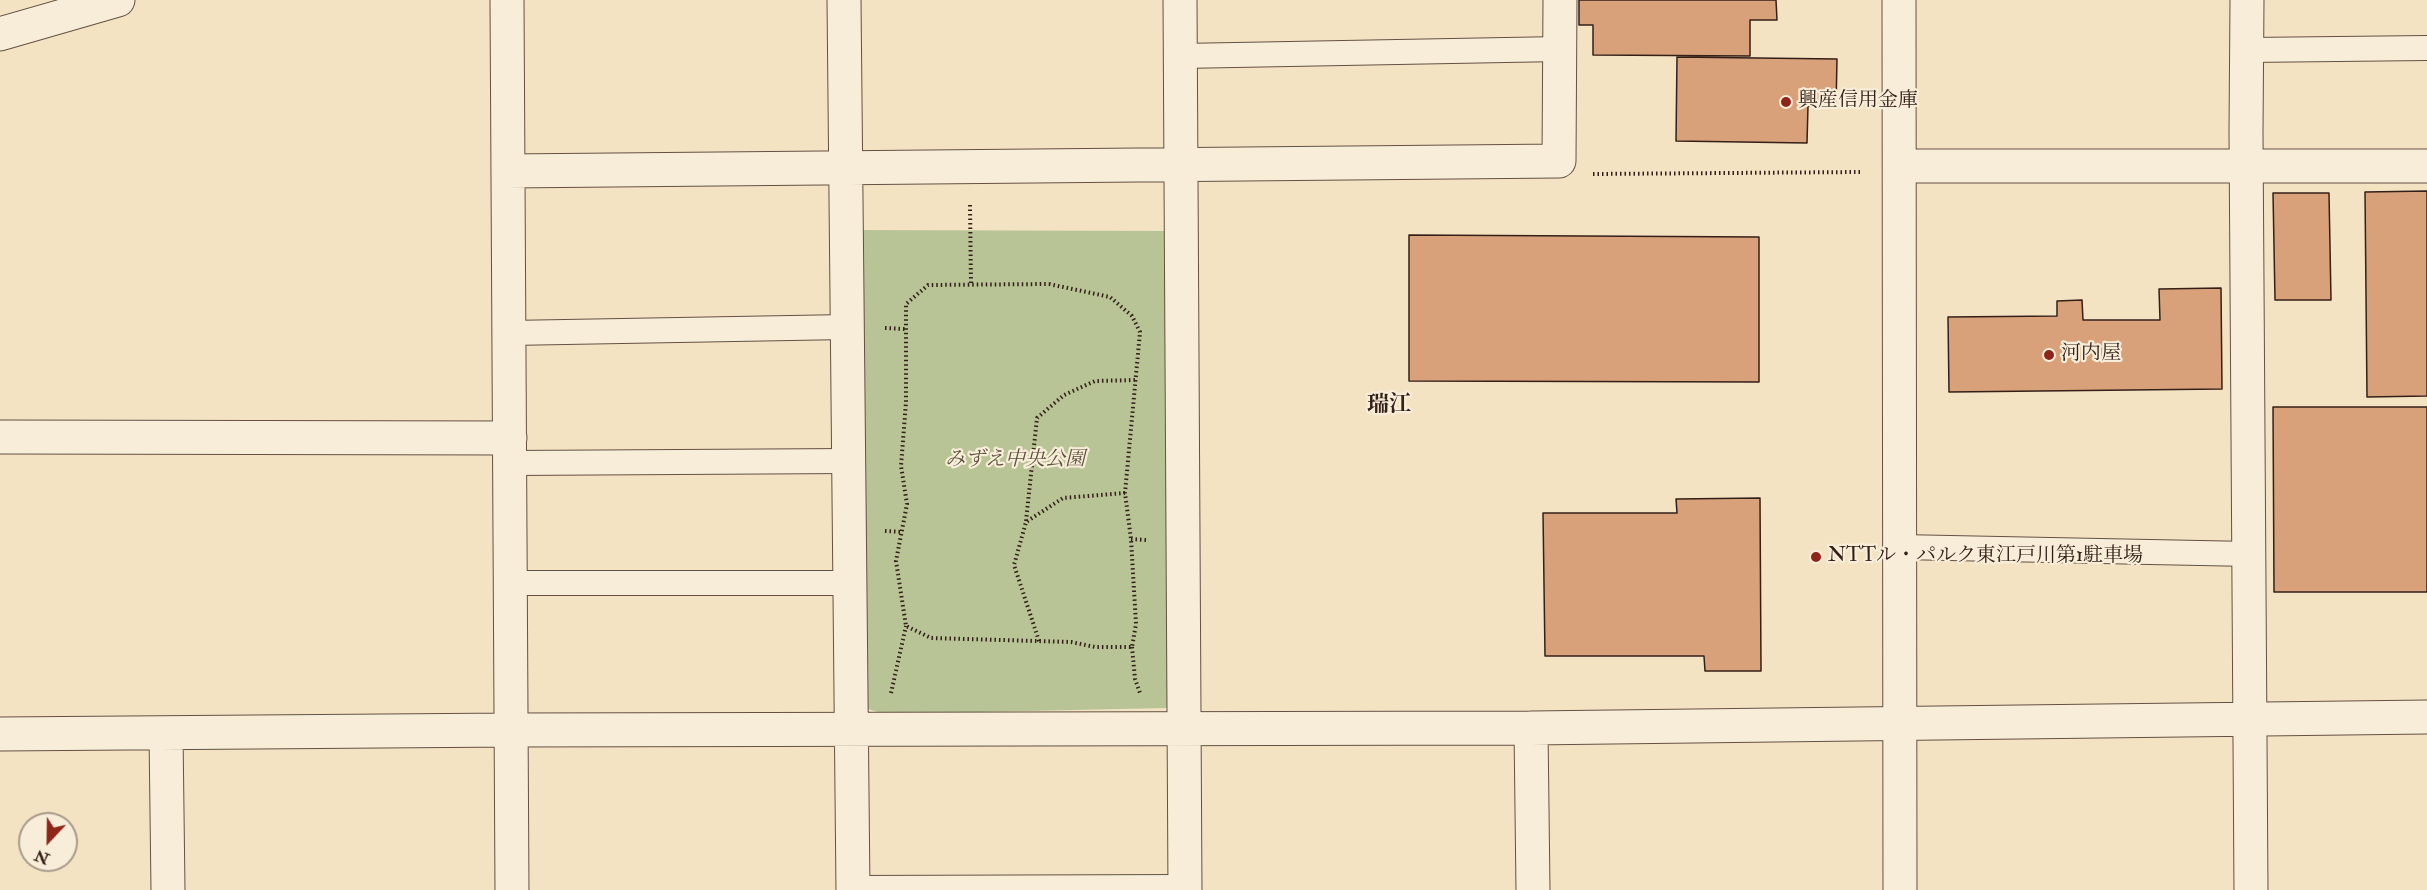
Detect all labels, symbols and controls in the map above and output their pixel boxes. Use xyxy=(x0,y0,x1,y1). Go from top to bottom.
place label: 興産信用金庫 xyxy=(1798,90,1918,114)
marker: 興産信用金庫 xyxy=(1779,95,1793,109)
place label: 河内屋 xyxy=(2061,343,2121,367)
marker: 河内屋 xyxy=(2042,348,2056,362)
district label: 瑞江 xyxy=(1367,393,1411,419)
park label: みずえ中央公園 xyxy=(945,449,1085,473)
place label: NTTル・パルク東江戸川第1駐車場 xyxy=(1828,545,2143,569)
marker: NTTル・パルク東江戸川第1駐車場 xyxy=(1809,550,1823,564)
north arrow xyxy=(18,812,78,872)
text: N xyxy=(32,845,52,869)

